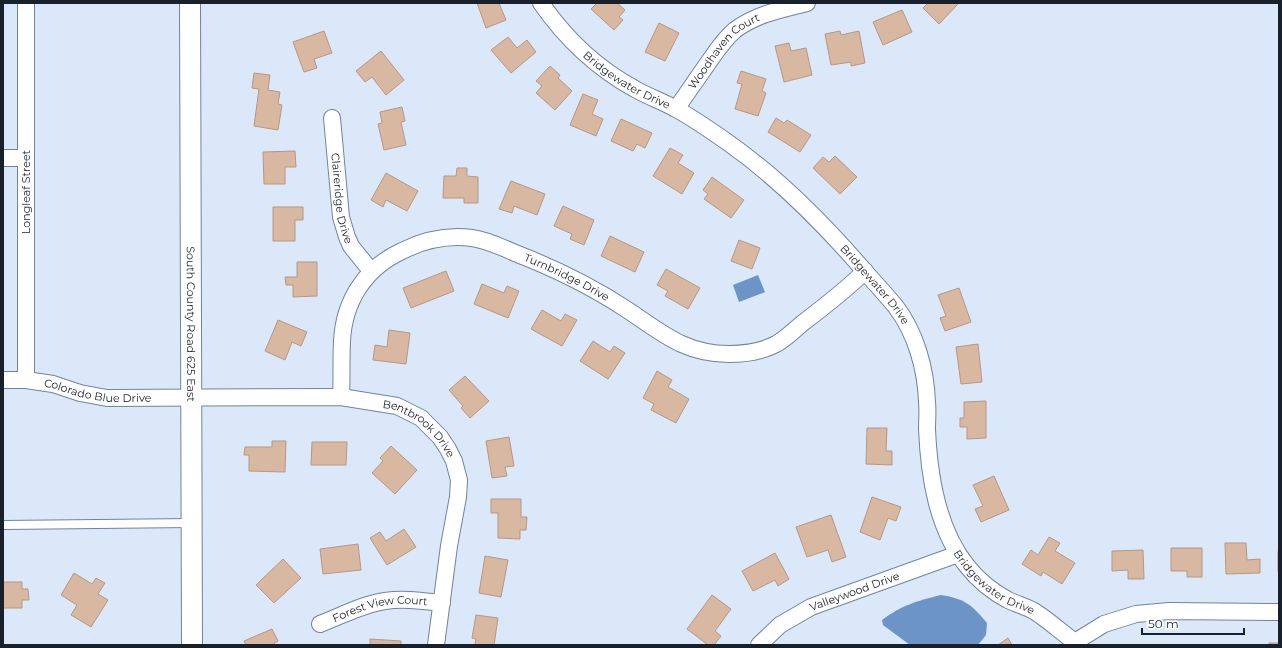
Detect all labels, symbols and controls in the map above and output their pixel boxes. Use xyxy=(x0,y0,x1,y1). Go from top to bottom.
street label: Woodhaven Court xyxy=(685,10,762,92)
street label: Bridgewater Drive xyxy=(580,48,673,112)
street label: Longleaf Street xyxy=(19,149,33,234)
street label: Claireridge Drive xyxy=(328,152,356,246)
street label: Bridgewater Drive xyxy=(837,242,913,327)
street label: South County Road 625 East xyxy=(184,246,198,402)
street label: Turnbridge Drive xyxy=(522,250,612,304)
street label: Colorado Blue Drive xyxy=(43,376,152,405)
street label: Bentbrook Drive xyxy=(382,397,458,460)
street label: Bridgewater Drive xyxy=(950,547,1038,617)
street label: Valleywood Drive xyxy=(808,569,902,614)
street label: Forest View Court xyxy=(330,593,429,625)
scale bar xyxy=(1142,610,1244,636)
text: 50 m xyxy=(1148,616,1179,631)

